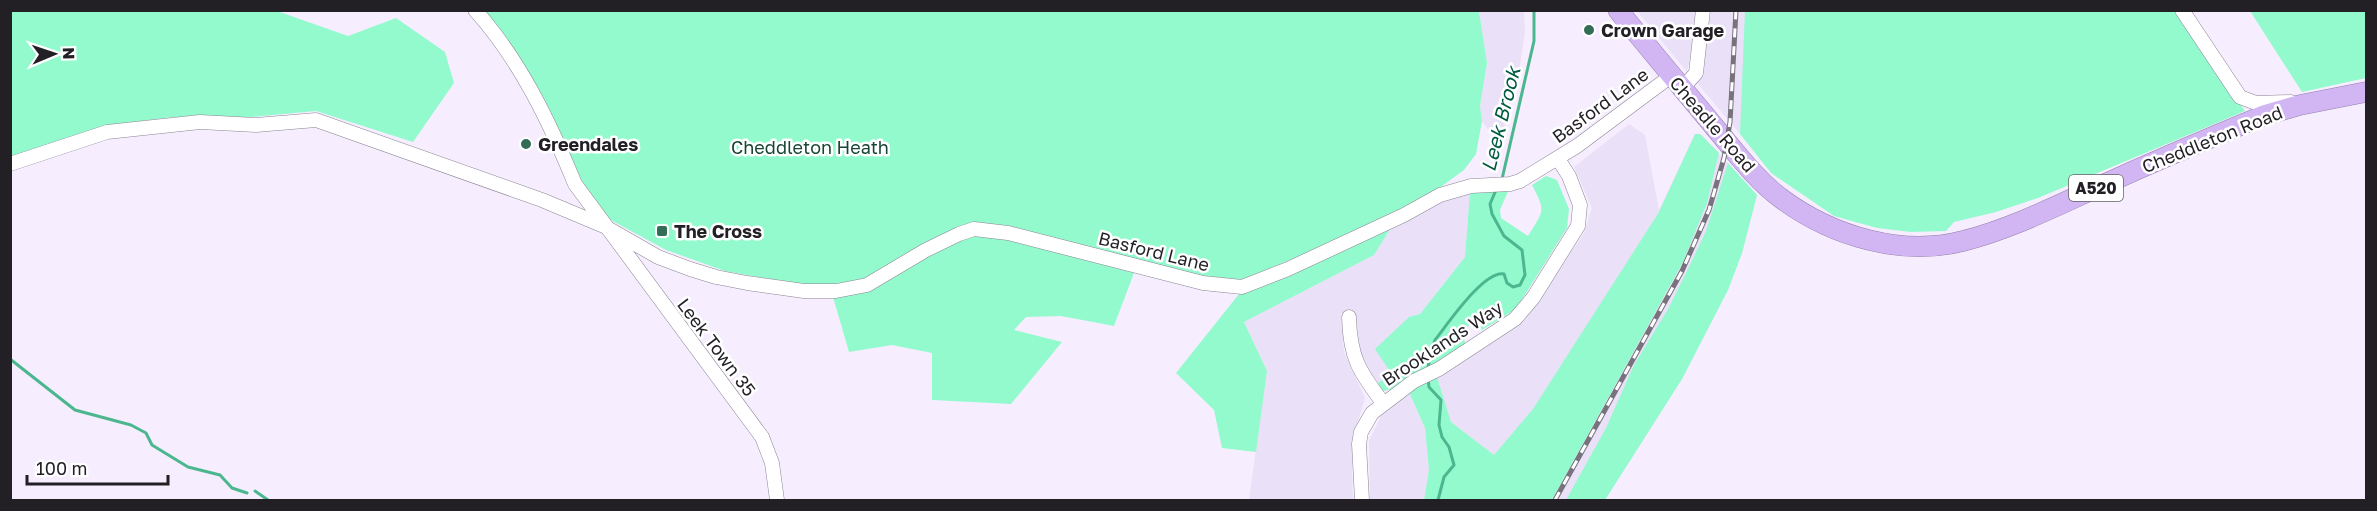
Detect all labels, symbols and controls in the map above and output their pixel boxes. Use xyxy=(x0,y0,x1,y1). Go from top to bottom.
place label: Crown Garage xyxy=(1601,19,1725,41)
marker: Crown Garage xyxy=(1582,23,1596,37)
north arrow xyxy=(24,24,84,84)
text: N xyxy=(59,47,79,60)
water label: Leek Brook xyxy=(1475,62,1525,174)
street label: Basford Lane xyxy=(1548,63,1652,147)
street label: Cheadle Road xyxy=(1665,72,1761,176)
street label: Cheddleton Road xyxy=(2139,101,2285,177)
place label: Greendales xyxy=(538,133,638,155)
park label: Cheddleton Heath xyxy=(731,136,889,158)
marker: Greendales xyxy=(519,137,533,151)
road number: A520 xyxy=(2069,175,2123,201)
place label: The Cross xyxy=(674,220,762,242)
marker: The Cross xyxy=(655,224,669,238)
street label: Basford Lane xyxy=(1096,227,1212,275)
street label: Leek Town 35 xyxy=(673,294,761,400)
street label: Brooklands Way xyxy=(1378,296,1506,390)
scale bar xyxy=(27,448,168,486)
text: 100 m xyxy=(36,457,87,479)

